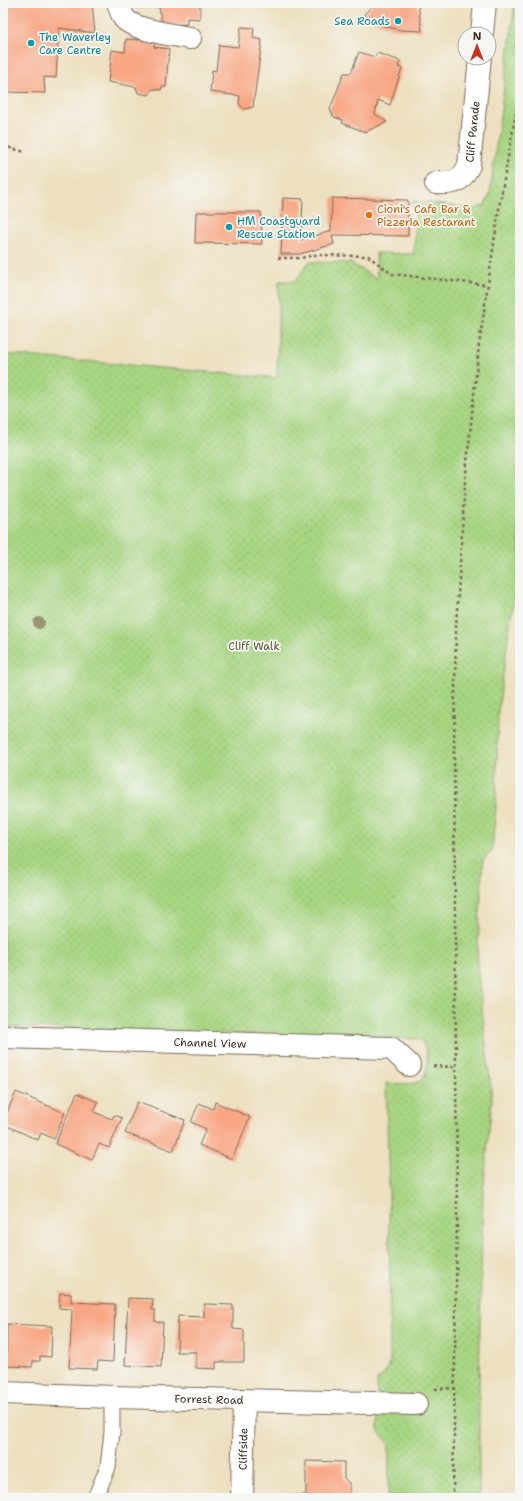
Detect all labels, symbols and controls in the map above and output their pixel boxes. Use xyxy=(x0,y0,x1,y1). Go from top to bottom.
place label: Sea Roads xyxy=(334,14,390,29)
marker: Sea Roads xyxy=(393,16,403,26)
north arrow xyxy=(457,26,497,66)
text: N xyxy=(473,29,482,44)
place label: The Waverley Care Centre xyxy=(39,30,111,58)
marker: The Waverley Care Centre xyxy=(26,38,36,48)
street label: Cliff Parade xyxy=(462,100,484,163)
place label: Cioni's Cafe Bar & Pizzeria Restarant xyxy=(377,202,476,230)
marker: Cioni's Cafe Bar & Pizzeria Restarant xyxy=(364,210,374,220)
place label: HM Coastguard Rescue Station xyxy=(237,214,320,242)
marker: HM Coastguard Rescue Station xyxy=(224,222,234,232)
park label: Cliff Walk xyxy=(228,639,280,654)
street label: Channel View xyxy=(173,1035,247,1052)
street label: Forrest Road xyxy=(174,1391,244,1408)
street label: Cliffside xyxy=(236,1428,251,1470)

